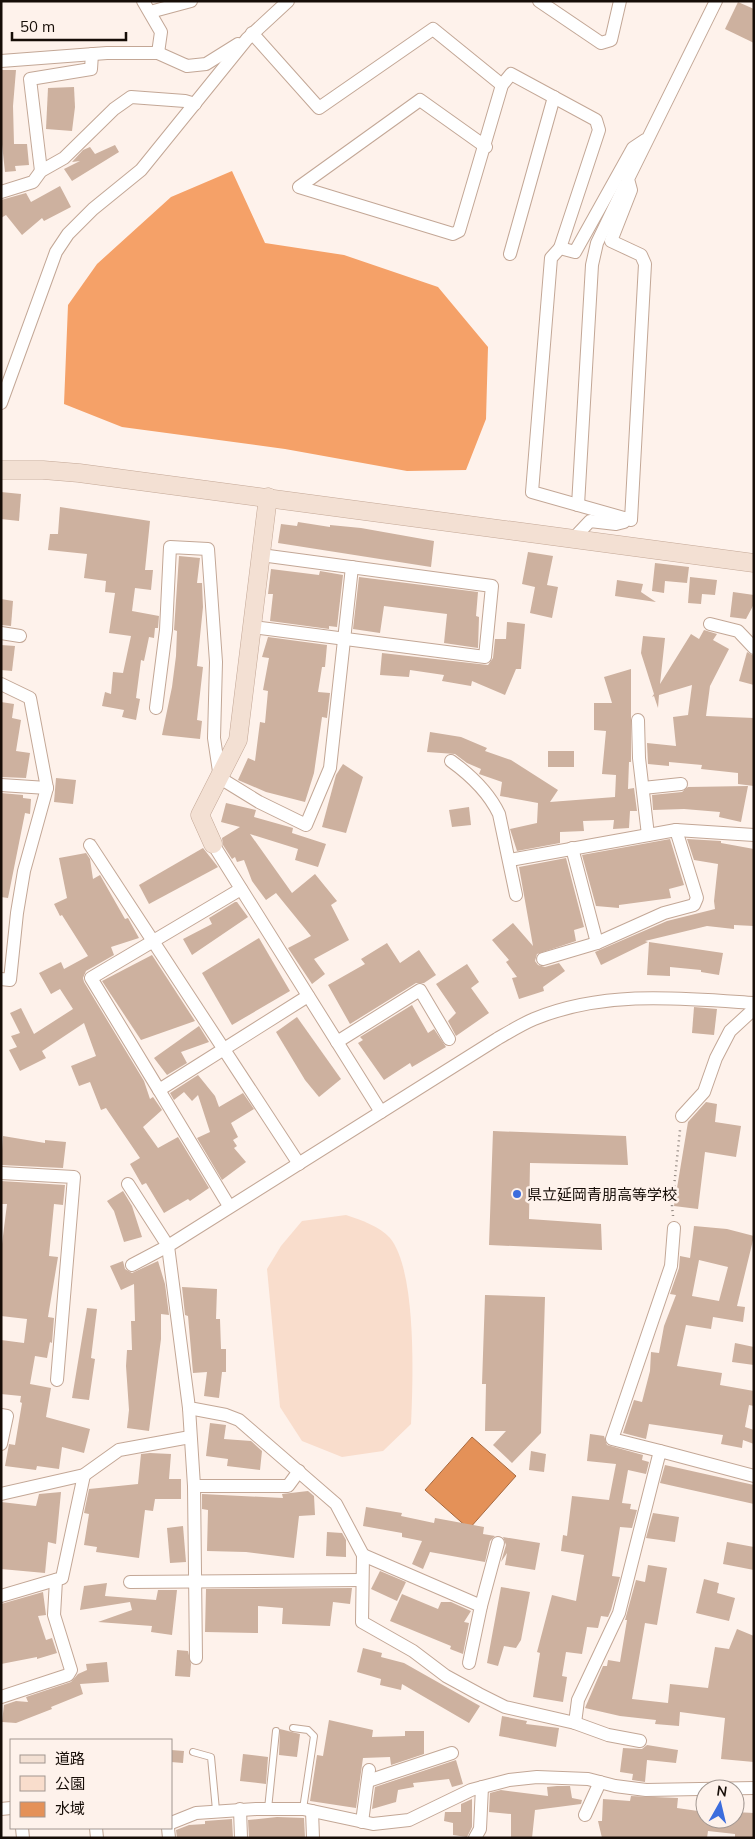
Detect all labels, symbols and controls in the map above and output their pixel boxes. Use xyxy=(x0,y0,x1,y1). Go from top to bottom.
scale bar xyxy=(12,10,126,42)
text: 50 m xyxy=(20,17,55,36)
place label: 県立延岡青朋高等学校 xyxy=(527,1185,677,1204)
marker: 県立延岡青朋高等学校 xyxy=(511,1188,523,1200)
legend xyxy=(10,1739,172,1829)
text: 道路 xyxy=(55,1749,85,1768)
text: 公園 xyxy=(55,1774,85,1793)
north arrow xyxy=(695,1779,745,1829)
text: N xyxy=(715,1781,728,1801)
text: 水域 xyxy=(55,1799,85,1818)

